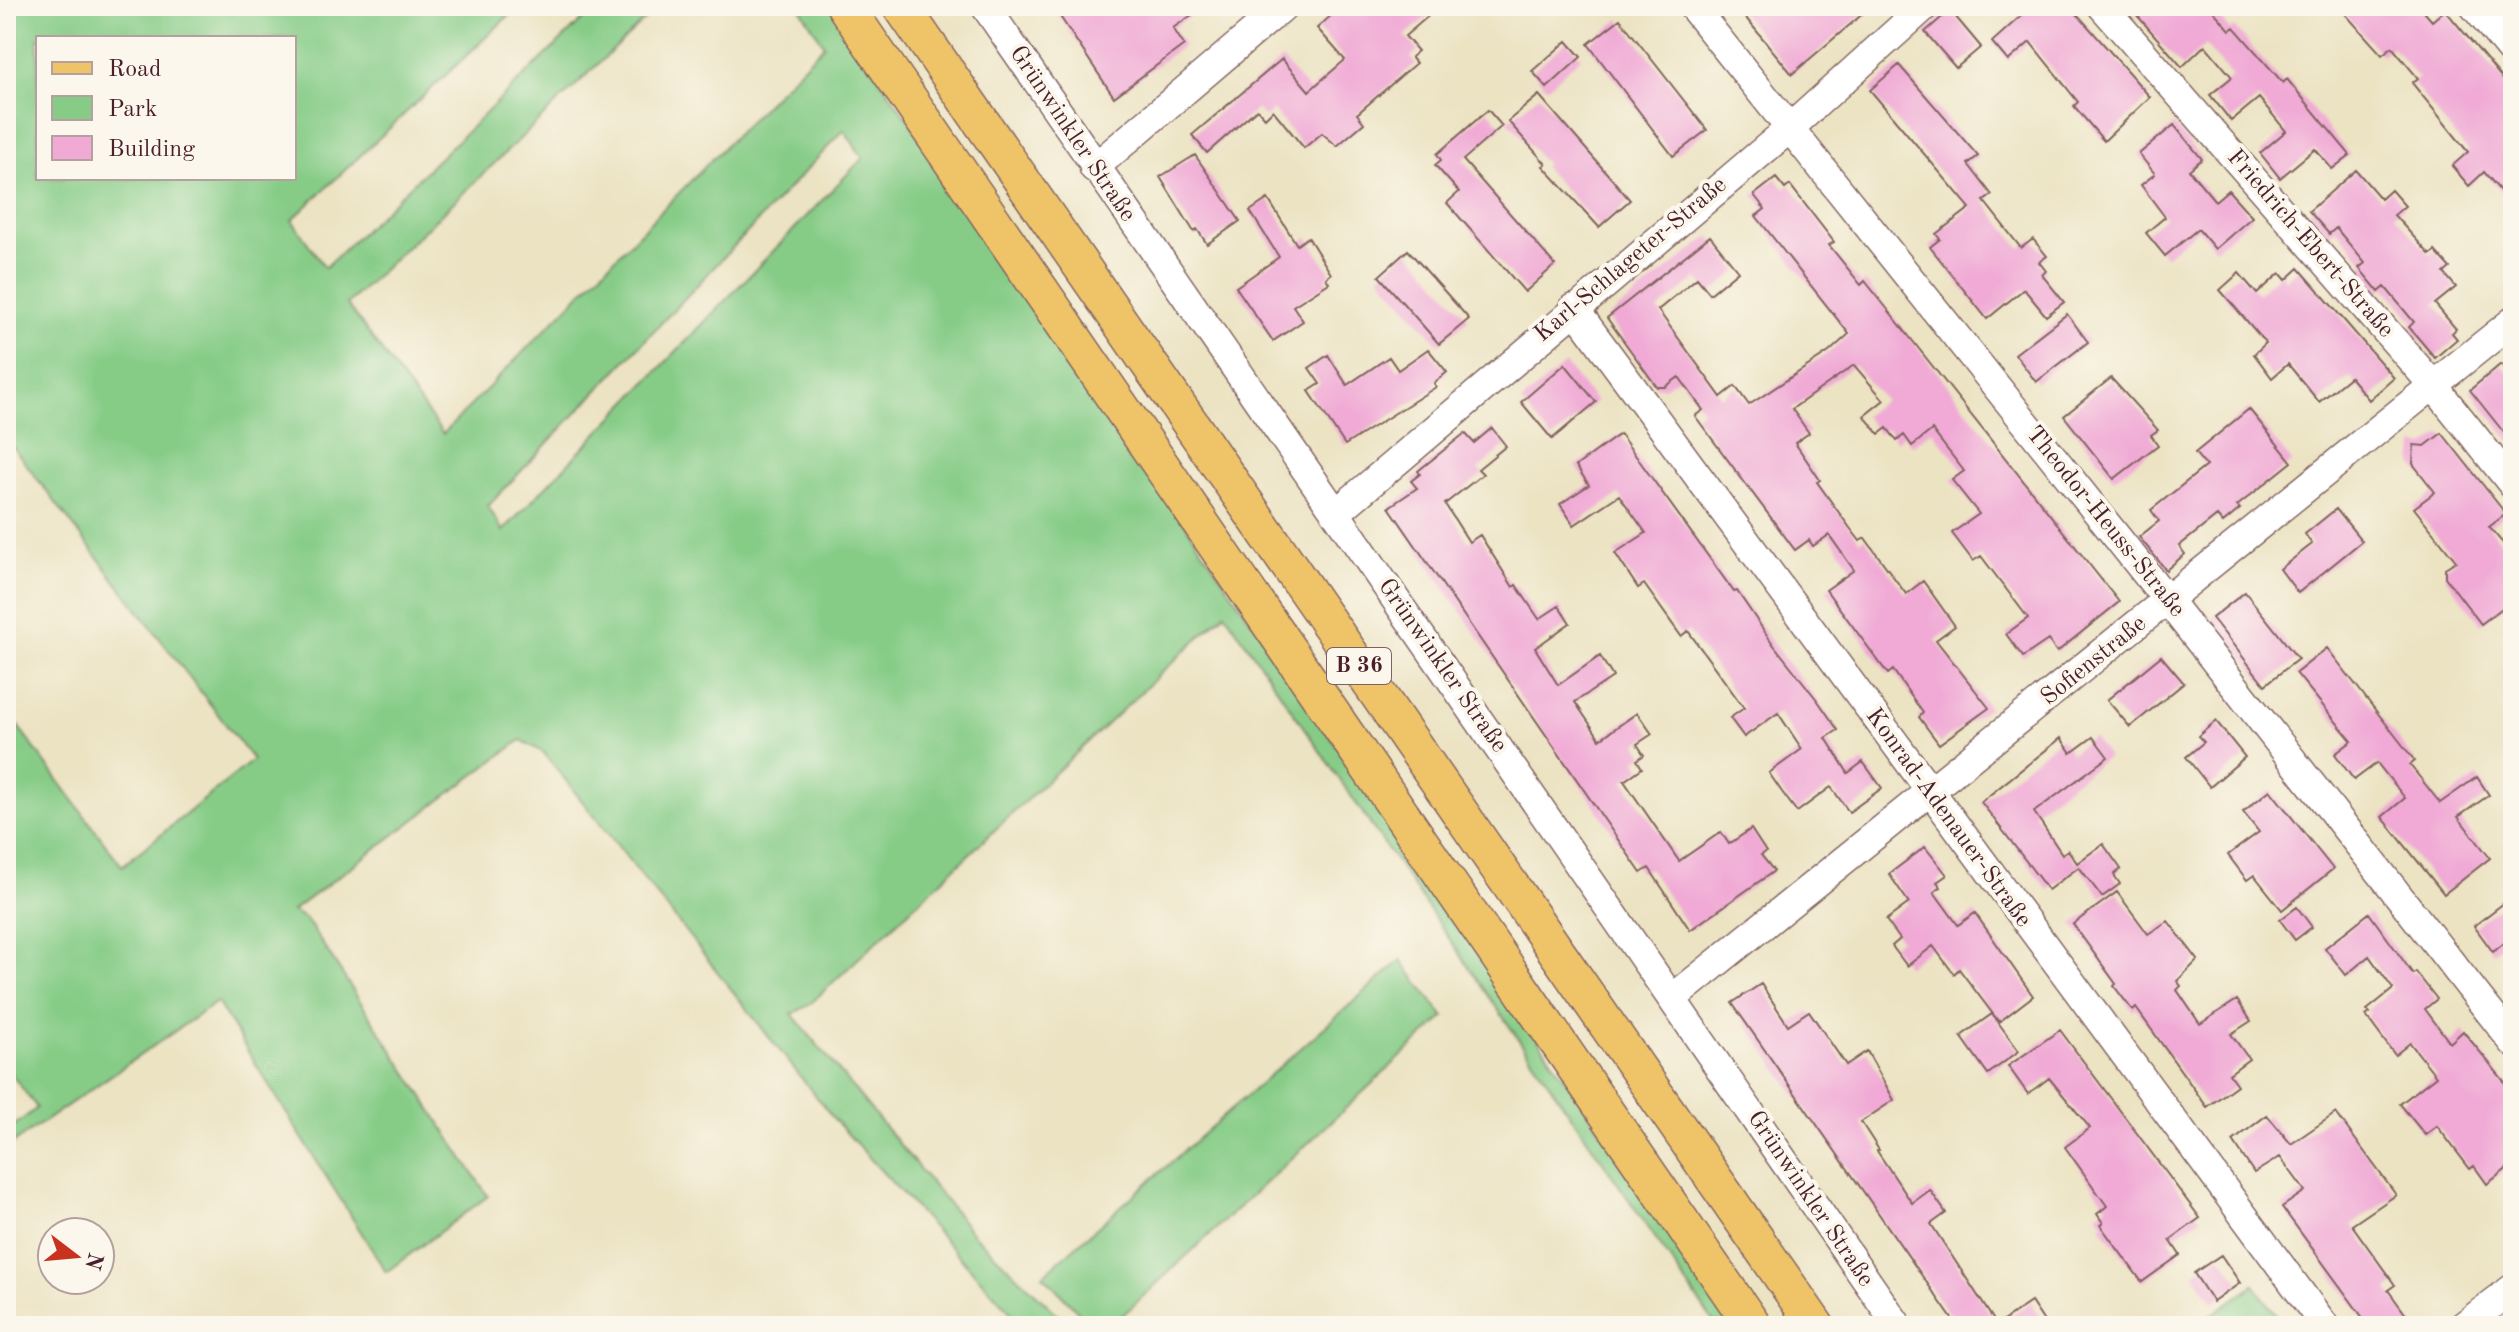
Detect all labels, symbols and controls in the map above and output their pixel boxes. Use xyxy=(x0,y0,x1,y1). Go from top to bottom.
legend xyxy=(36,36,296,180)
street label: Grünwinkler Straße xyxy=(1004,42,1140,226)
text: Road xyxy=(108,58,161,82)
text: Park xyxy=(108,98,157,122)
text: Building xyxy=(108,138,195,162)
street label: Friedrich-Ebert-Straße xyxy=(2222,145,2398,343)
street label: Karl-Schlageter-Straße xyxy=(1530,173,1732,347)
street label: Theodor-Heuss-Straße xyxy=(2021,422,2189,622)
street label: Grünwinkler Straße xyxy=(1373,575,1511,757)
street label: Sofienstraße xyxy=(2037,611,2151,711)
road number: B 36 xyxy=(1327,648,1391,684)
street label: Konrad-Adenauer-Straße xyxy=(1861,704,2035,932)
street label: Grünwinkler Straße xyxy=(1742,1107,1878,1291)
north arrow xyxy=(36,1216,116,1296)
text: N xyxy=(80,1250,106,1272)

